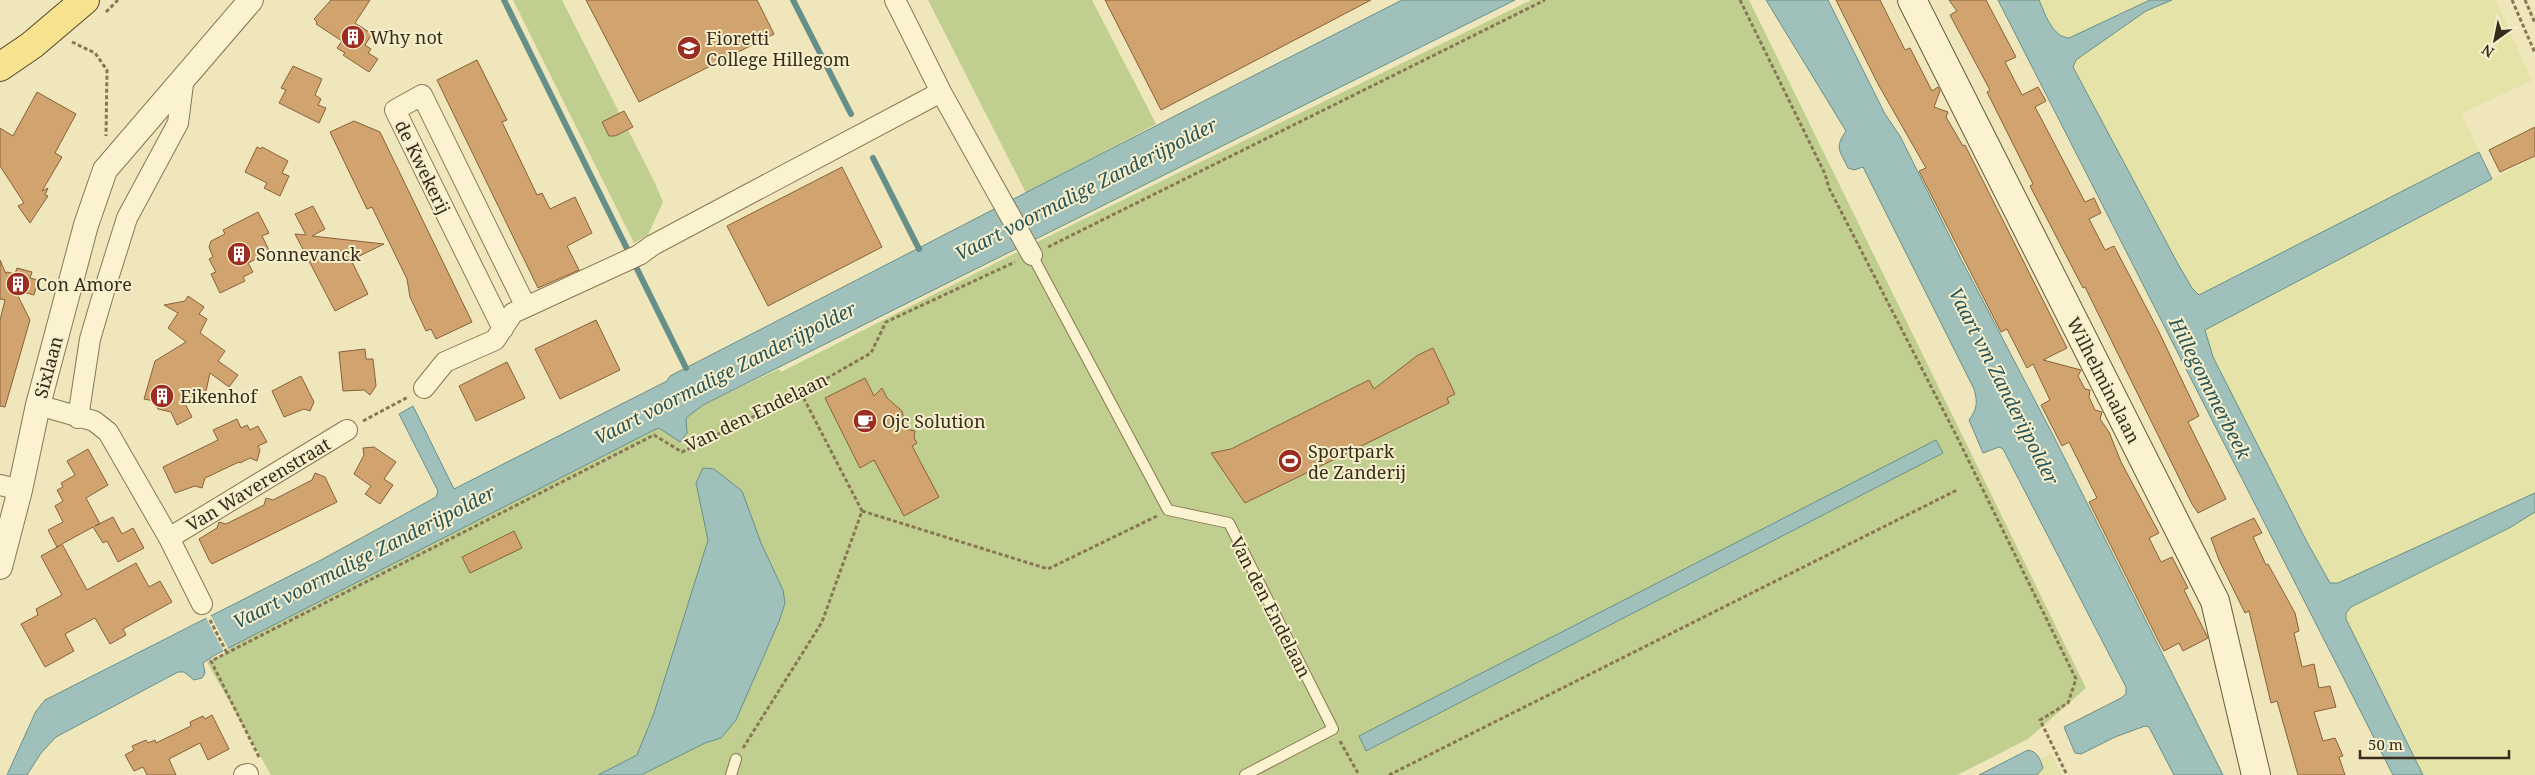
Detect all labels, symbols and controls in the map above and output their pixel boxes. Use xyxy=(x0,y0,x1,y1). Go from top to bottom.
north arrow xyxy=(2470,15,2520,65)
building icon: Why not xyxy=(340,24,366,50)
place label: Why not xyxy=(370,25,443,49)
place label: Fioretti College Hillegom xyxy=(706,26,850,71)
school or university icon: Fioretti College Hillegom xyxy=(676,35,702,61)
text: N xyxy=(2478,40,2497,62)
water label: Vaart voormalige Zanderijpolder xyxy=(950,111,1222,267)
street label: de Kwekerij xyxy=(390,116,456,218)
building icon: Sonnevanck xyxy=(226,241,252,267)
place label: Sonnevanck xyxy=(256,242,361,266)
building icon: Con Amore xyxy=(5,271,31,297)
place label: Con Amore xyxy=(36,272,132,296)
water label: Vaart vm Zanderijpolder xyxy=(1943,283,2065,489)
water label: Vaart voormalige Zanderijpolder xyxy=(589,295,861,451)
water label: Hillegommerbeek xyxy=(2163,312,2257,464)
street label: Wilhelminalaan xyxy=(2062,313,2146,448)
street label: Sixlaan xyxy=(28,333,68,401)
street label: Van den Endelaan xyxy=(681,367,831,457)
building icon: Eikenhof xyxy=(149,383,175,409)
place label: Eikenhof xyxy=(180,384,258,408)
cafe icon: Ojc Solution xyxy=(852,408,878,434)
place label: Ojc Solution xyxy=(882,409,986,433)
street label: Van Waverenstraat xyxy=(181,431,335,537)
place label: Sportpark de Zanderij xyxy=(1308,439,1406,484)
sports icon: Sportpark de Zanderij xyxy=(1277,448,1303,474)
water label: Vaart voormalige Zanderijpolder xyxy=(228,479,500,635)
street label: Van den Endelaan xyxy=(1225,532,1317,682)
scale bar xyxy=(2360,728,2509,760)
text: 50 m xyxy=(2368,734,2403,754)

